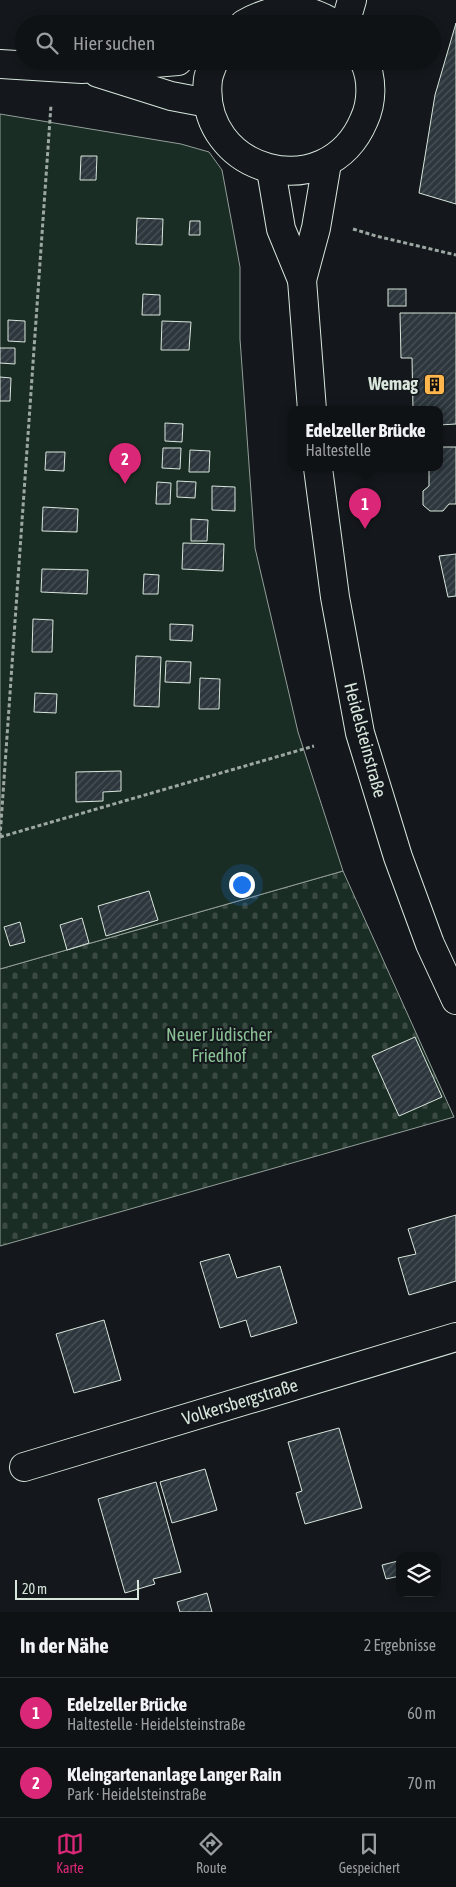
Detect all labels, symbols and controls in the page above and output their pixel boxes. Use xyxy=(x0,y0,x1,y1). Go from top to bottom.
search box xyxy=(15,15,441,70)
icon: search xyxy=(33,29,61,57)
text: Hier suchen xyxy=(73,32,155,54)
building icon: Wemag xyxy=(422,372,446,396)
place label: Wemag xyxy=(367,373,418,394)
popup xyxy=(288,406,443,471)
text: Edelzeller Brücke xyxy=(305,419,426,441)
text: Haltestelle xyxy=(305,441,371,459)
pin: 2 xyxy=(109,443,141,484)
pin: 1 xyxy=(349,488,381,529)
street label: Heidelsteinstraße xyxy=(340,680,391,800)
your location xyxy=(229,872,255,898)
park label: Neuer Jüdischer Friedhof xyxy=(166,1024,273,1066)
street label: Volkersbergstraße xyxy=(180,1374,300,1429)
map controls xyxy=(396,1552,441,1597)
button: layers xyxy=(396,1552,441,1597)
scale bar xyxy=(15,1577,139,1600)
text: 20 m xyxy=(22,1581,47,1597)
text: In der Nähe xyxy=(20,1633,109,1657)
text: 2 Ergebnisse xyxy=(364,1636,436,1654)
text: Edelzeller Brücke xyxy=(67,1693,187,1715)
text: 1 xyxy=(32,1704,40,1722)
text: 60 m xyxy=(407,1704,436,1722)
text: Haltestelle · Heidelsteinstraße xyxy=(67,1715,245,1733)
text: Kleingartenanlage Langer Rain xyxy=(67,1763,281,1785)
text: 2 xyxy=(32,1774,40,1792)
text: 70 m xyxy=(407,1774,436,1792)
text: Park · Heidelsteinstraße xyxy=(67,1785,207,1803)
tab: Karte xyxy=(56,1830,84,1876)
tab: Route xyxy=(196,1830,227,1876)
tab: Gespeichert xyxy=(339,1830,400,1876)

